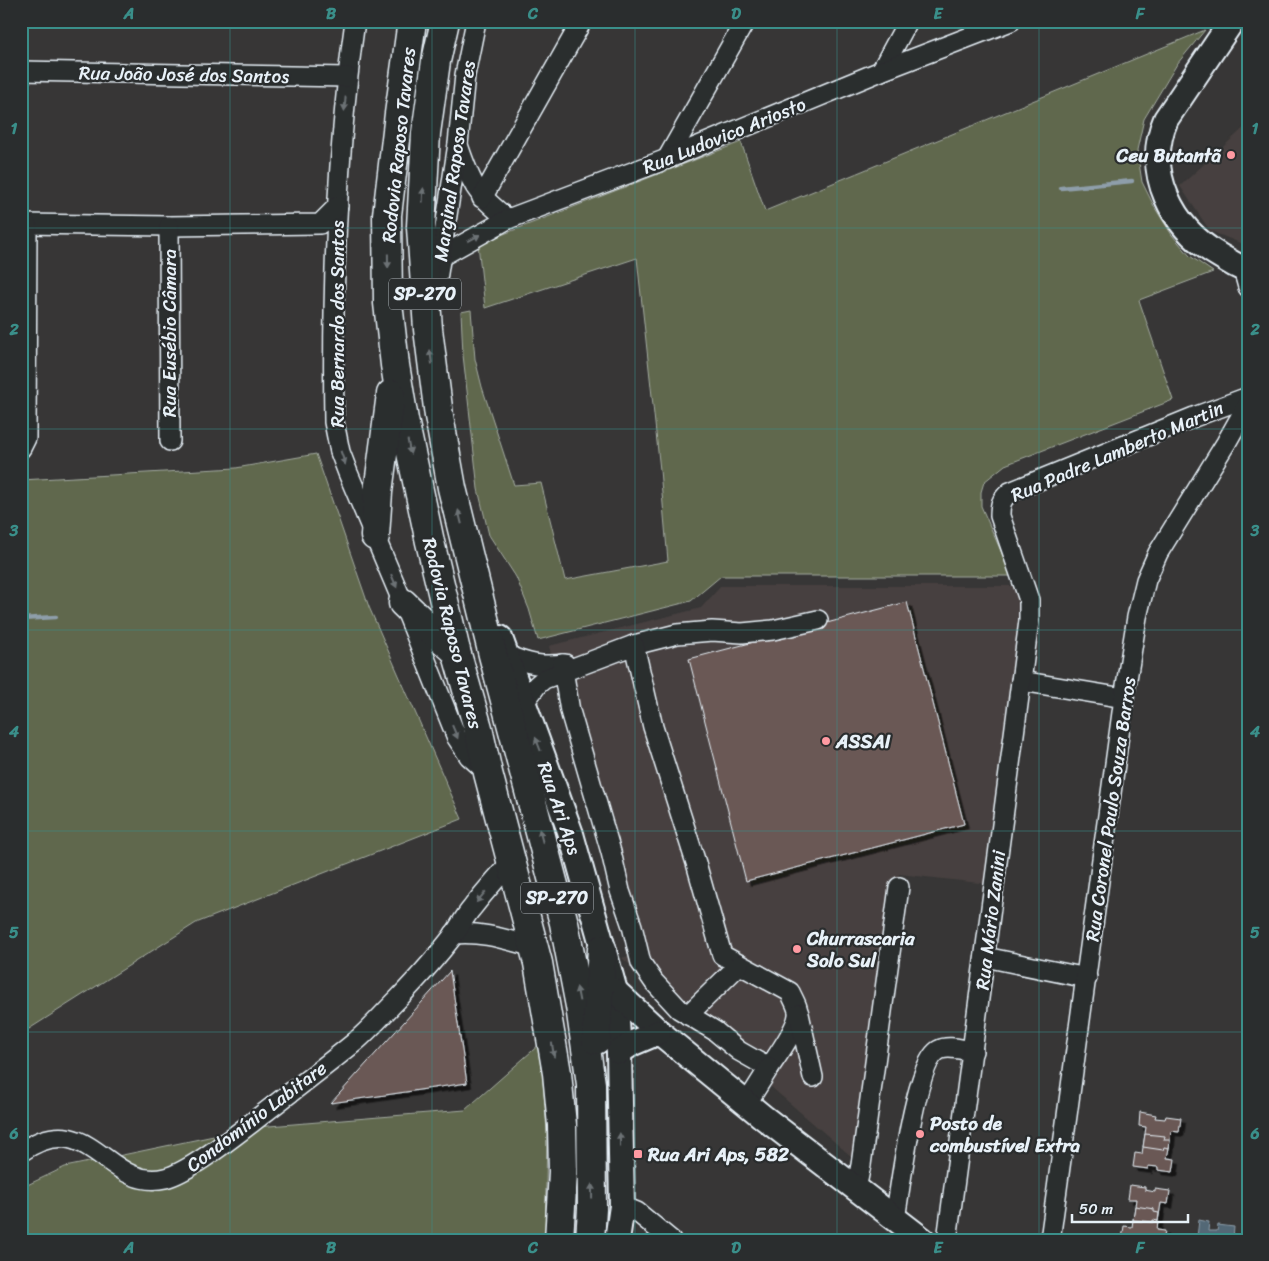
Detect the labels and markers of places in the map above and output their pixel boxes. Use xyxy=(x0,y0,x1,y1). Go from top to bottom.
place label: Ceu Butantã xyxy=(1116,139,1221,172)
marker: Ceu Butantã xyxy=(1225,149,1237,161)
place label: ASSAI xyxy=(835,725,891,758)
marker: ASSAI xyxy=(820,735,832,747)
place label: Churrascaria Solo Sul xyxy=(806,922,915,977)
marker: Churrascaria Solo Sul xyxy=(791,943,803,955)
place label: Posto de combustível Extra xyxy=(929,1107,1080,1162)
marker: Posto de combustível Extra xyxy=(914,1128,926,1140)
place label: Rua Ari Aps, 582 xyxy=(647,1138,789,1171)
marker: Rua Ari Aps, 582 xyxy=(632,1148,644,1160)

